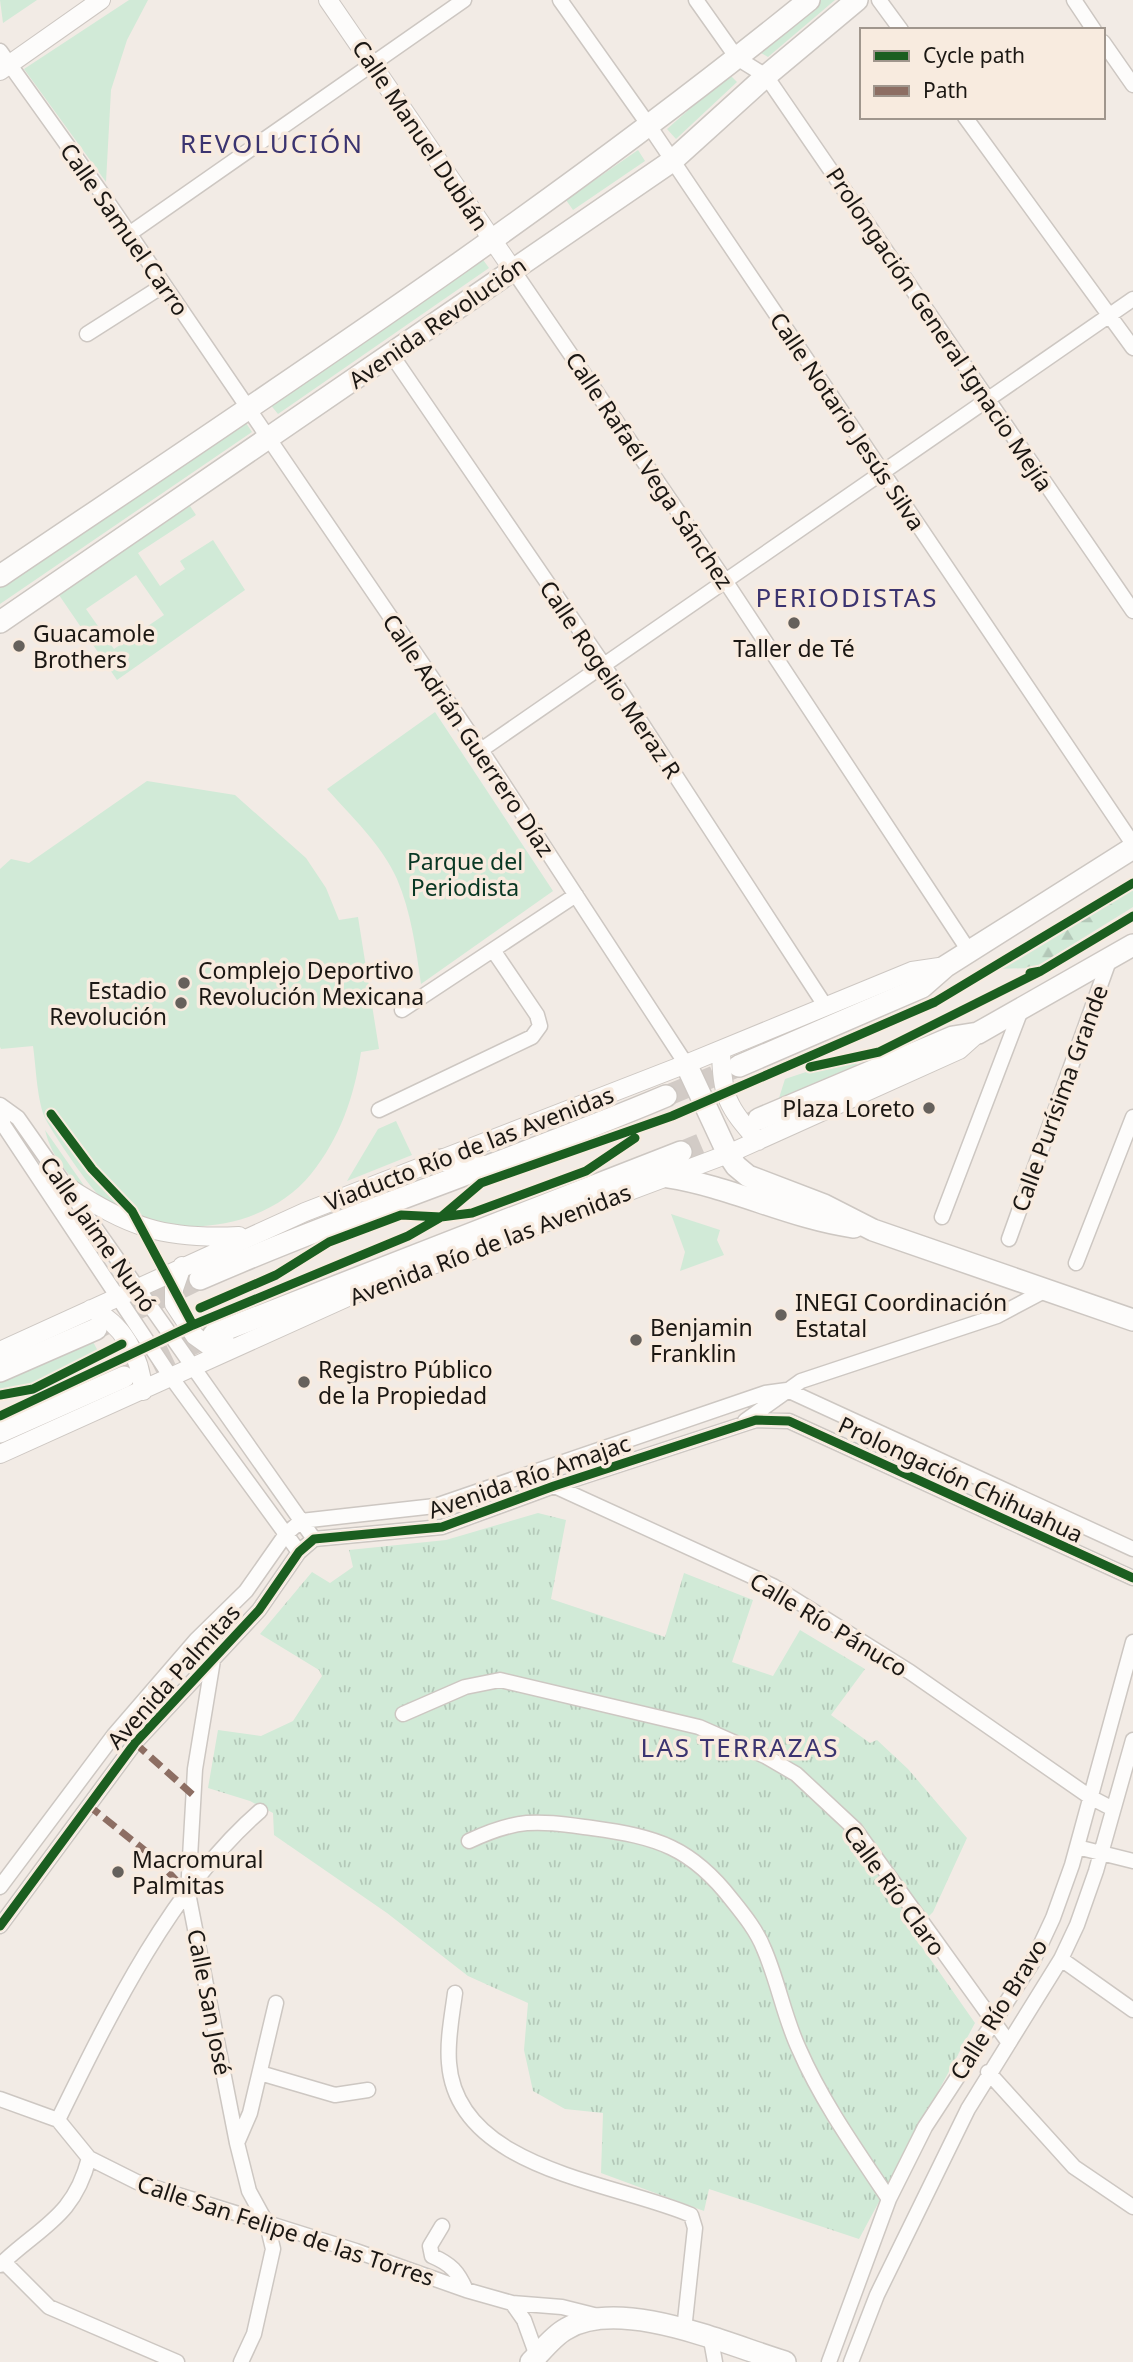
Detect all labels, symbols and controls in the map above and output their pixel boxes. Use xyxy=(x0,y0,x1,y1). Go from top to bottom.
legend xyxy=(860,28,1105,119)
street label: Calle Manuel Dublán xyxy=(345,33,497,237)
text: Cycle path xyxy=(923,41,1025,69)
text: Path xyxy=(923,76,968,104)
district label: REVOLUCIÓN xyxy=(180,125,364,161)
street label: Calle Samuel Carro xyxy=(53,136,197,322)
street label: Prolongación General Ignacio Mejía xyxy=(819,161,1061,497)
street label: Avenida Revolución xyxy=(342,249,532,395)
street label: Calle Notario Jesús Silva xyxy=(763,306,933,536)
street label: Calle Rafaél Vega Sánchez xyxy=(559,345,741,595)
street label: Calle Rogelio Meraz R xyxy=(533,574,689,784)
district label: PERIODISTAS xyxy=(755,579,939,615)
street label: Calle Adrián Guerrero Díaz xyxy=(376,607,562,863)
marker: Taller de Té xyxy=(786,615,802,631)
place label: Guacamole Brothers xyxy=(33,617,155,675)
place label: Taller de Té xyxy=(733,632,855,664)
marker: Guacamole Brothers xyxy=(11,638,27,654)
park label: Parque del Periodista xyxy=(407,845,523,903)
place label: Complejo Deportivo Revolución Mexicana xyxy=(198,954,424,1012)
place label: Estadio Revolución xyxy=(49,974,167,1032)
marker: Complejo Deportivo Revolución Mexicana xyxy=(176,975,192,991)
street label: Calle Purísima Grande xyxy=(1003,980,1115,1216)
marker: Estadio Revolución xyxy=(173,995,189,1011)
street label: Viaducto Río de las Avenidas xyxy=(320,1078,618,1218)
place label: Plaza Loreto xyxy=(782,1092,915,1124)
marker: Plaza Loreto xyxy=(921,1100,937,1116)
street label: Calle Jaime Nunó xyxy=(33,1150,165,1318)
street label: Avenida Río de las Avenidas xyxy=(345,1175,635,1313)
place label: INEGI Coordinación Estatal xyxy=(795,1286,1007,1344)
marker: INEGI Coordinación Estatal xyxy=(773,1307,789,1323)
place label: Benjamin Franklin xyxy=(650,1311,753,1369)
marker: Benjamin Franklin xyxy=(628,1332,644,1348)
place label: Registro Público de la Propiedad xyxy=(318,1353,493,1411)
marker: Registro Público de la Propiedad xyxy=(296,1374,312,1390)
street label: Prolongación Chihuahua xyxy=(834,1408,1088,1550)
street label: Avenida Río Amajac xyxy=(424,1426,634,1526)
street label: Calle Río Pánuco xyxy=(744,1564,914,1684)
street label: Avenida Palmitas xyxy=(99,1597,247,1755)
district label: LAS TERRAZAS xyxy=(641,1729,839,1765)
street label: Calle Río Claro xyxy=(837,1818,953,1962)
place label: Macromural Palmitas xyxy=(132,1843,263,1901)
marker: Macromural Palmitas xyxy=(110,1864,126,1880)
street label: Calle San José xyxy=(180,1926,240,2078)
street label: Calle Río Bravo xyxy=(942,1932,1054,2086)
street label: Calle San Felipe de las Torres xyxy=(133,2167,439,2293)

